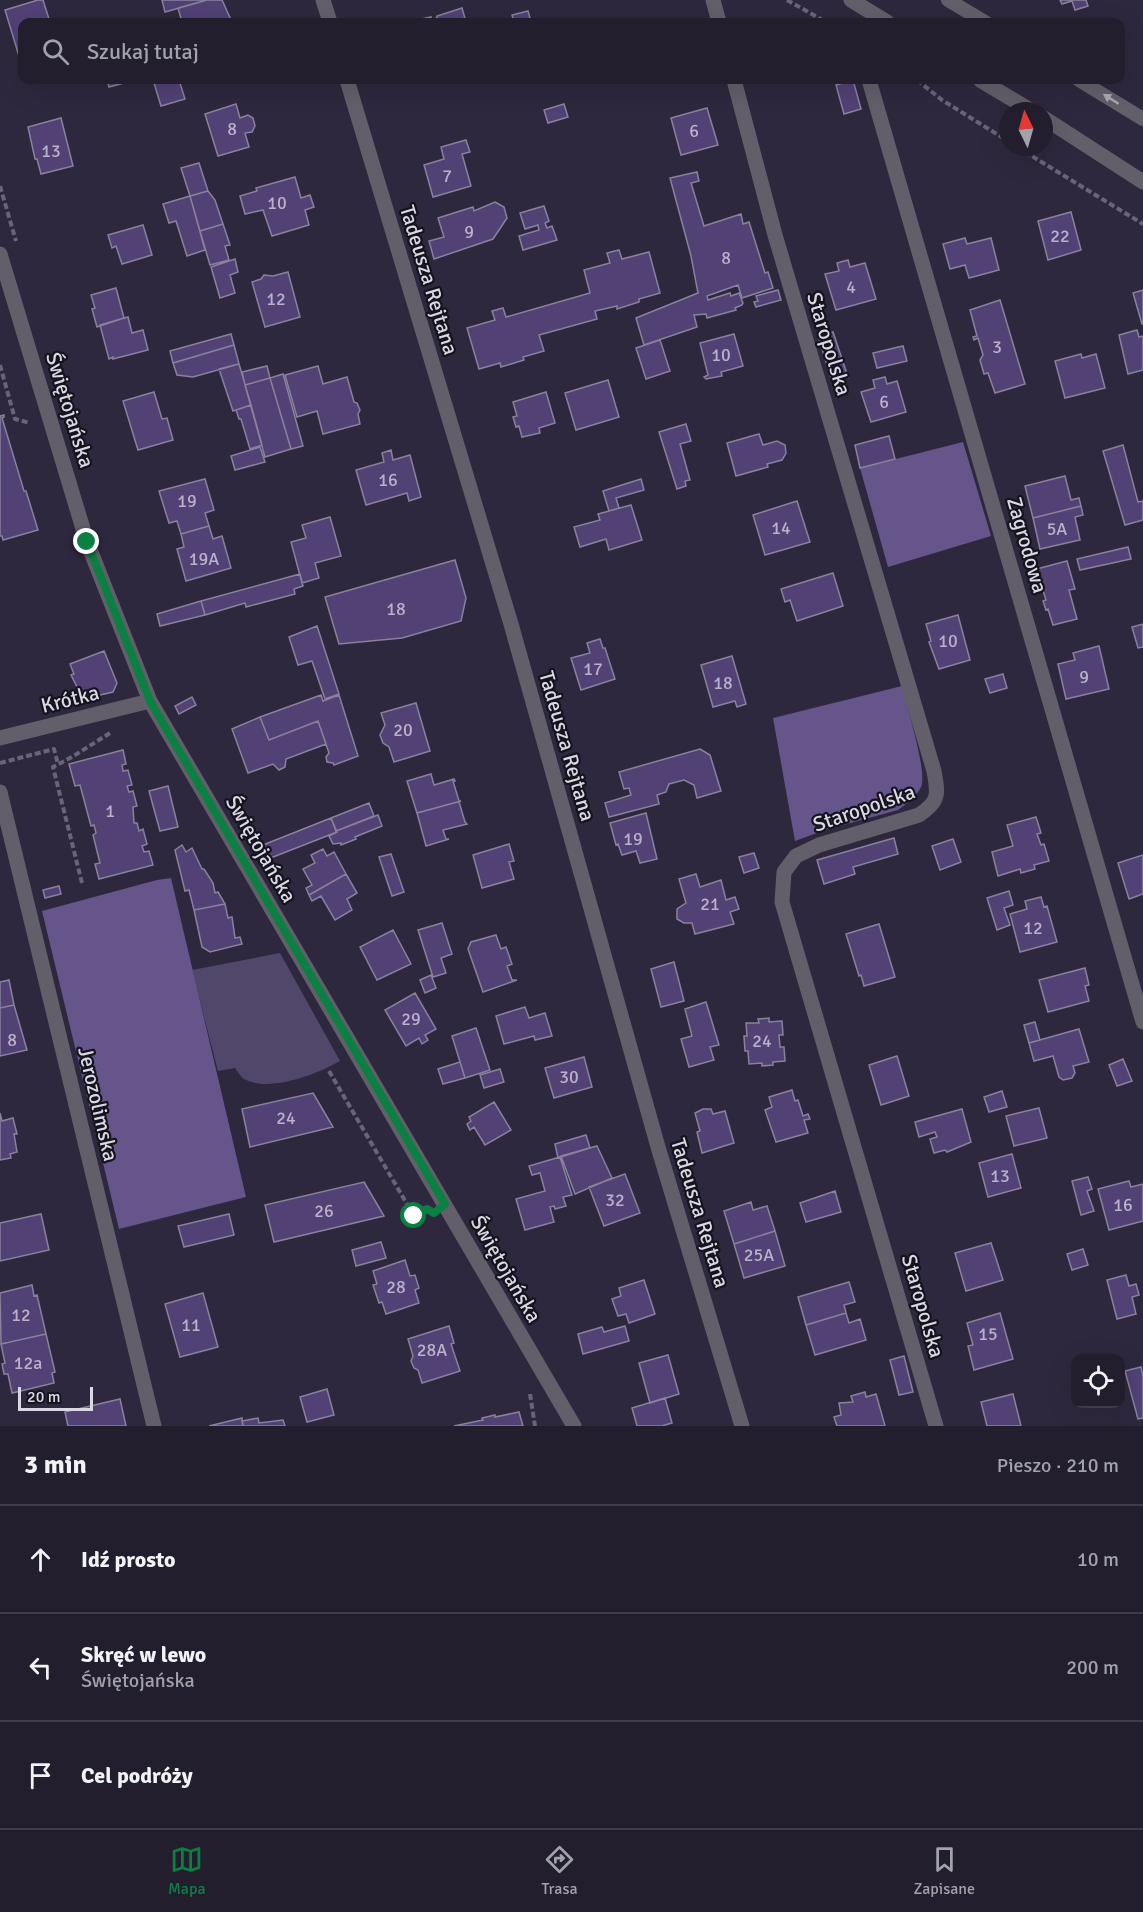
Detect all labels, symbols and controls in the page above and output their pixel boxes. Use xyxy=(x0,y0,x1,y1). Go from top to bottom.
search box xyxy=(18,18,1125,84)
icon: search xyxy=(39,35,72,68)
text: Szukaj tutaj xyxy=(87,38,199,65)
one-way arrow xyxy=(1103,94,1119,105)
north arrow xyxy=(999,102,1053,156)
house number: 8 xyxy=(227,118,237,140)
house number: 6 xyxy=(689,120,699,142)
house number: 13 xyxy=(41,140,61,162)
house number: 7 xyxy=(442,165,452,187)
house number: 10 xyxy=(267,192,287,214)
street label: Tadeusza Rejtana xyxy=(394,202,464,358)
house number: 9 xyxy=(464,221,474,243)
house number: 22 xyxy=(1050,225,1070,247)
house number: 8 xyxy=(721,247,731,269)
house number: 4 xyxy=(846,276,856,298)
house number: 12 xyxy=(266,288,286,310)
street label: Staropolska xyxy=(801,289,857,399)
house number: 3 xyxy=(992,336,1002,358)
house number: 10 xyxy=(711,344,731,366)
street label: Świętojańska xyxy=(40,349,100,471)
house number: 6 xyxy=(879,391,889,413)
house number: 16 xyxy=(378,469,398,491)
house number: 19 xyxy=(177,490,197,512)
street label: Zagrodowa xyxy=(1001,494,1053,596)
house number: 14 xyxy=(771,517,791,539)
house number: 5A xyxy=(1047,518,1067,540)
route end xyxy=(73,528,99,554)
house number: 19A xyxy=(189,548,219,570)
house number: 18 xyxy=(386,598,406,620)
house number: 10 xyxy=(938,630,958,652)
house number: 17 xyxy=(583,658,603,680)
house number: 9 xyxy=(1079,666,1089,688)
street label: Tadeusza Rejtana xyxy=(533,668,601,824)
house number: 18 xyxy=(713,672,733,694)
street label: Krótka xyxy=(38,679,102,719)
house number: 20 xyxy=(393,719,413,741)
street label: Staropolska xyxy=(809,778,919,838)
street label: Świętojańska xyxy=(220,791,302,907)
house number: 1 xyxy=(105,800,115,822)
house number: 19 xyxy=(623,828,643,850)
house number: 21 xyxy=(700,893,720,915)
house number: 12 xyxy=(1023,917,1043,939)
house number: 29 xyxy=(401,1008,421,1030)
house number: 8 xyxy=(7,1029,17,1051)
house number: 24 xyxy=(752,1030,772,1052)
street label: Jerozolimska xyxy=(72,1044,124,1164)
house number: 30 xyxy=(559,1066,579,1088)
house number: 24 xyxy=(276,1107,296,1129)
street label: Tadeusza Rejtana xyxy=(665,1135,735,1291)
house number: 13 xyxy=(990,1165,1010,1187)
house number: 32 xyxy=(605,1189,625,1211)
house number: 16 xyxy=(1113,1194,1133,1216)
house number: 26 xyxy=(314,1200,334,1222)
route start xyxy=(400,1202,426,1228)
street label: Świętojańska xyxy=(465,1211,547,1327)
house number: 25A xyxy=(744,1244,774,1266)
street label: Staropolska xyxy=(896,1251,950,1361)
house number: 28 xyxy=(386,1276,406,1298)
house number: 12 xyxy=(11,1304,31,1326)
house number: 11 xyxy=(181,1314,201,1336)
house number: 15 xyxy=(978,1323,998,1345)
house number: 28A xyxy=(417,1339,447,1361)
house number: 12a xyxy=(14,1352,42,1374)
map controls xyxy=(1071,1354,1125,1408)
button: locate xyxy=(1071,1354,1125,1408)
scale bar xyxy=(18,1384,93,1412)
text: 20 m xyxy=(27,1387,61,1407)
text: 3 min xyxy=(24,1449,87,1481)
text: Pieszo · 210 m xyxy=(997,1453,1119,1478)
icon: ahead xyxy=(24,1543,57,1576)
text: Idź prosto xyxy=(81,1546,176,1573)
text: 10 m xyxy=(1077,1547,1119,1572)
text: Skręć w lewo xyxy=(81,1641,206,1668)
icon: left xyxy=(24,1651,57,1684)
text: 200 m xyxy=(1066,1655,1119,1680)
text: Świętojańska xyxy=(81,1668,195,1693)
icon: arrive xyxy=(24,1759,57,1792)
text: Cel podróży xyxy=(81,1762,193,1789)
tab: Mapa xyxy=(168,1843,206,1899)
tab: Trasa xyxy=(542,1843,578,1899)
tab: Zapisane xyxy=(914,1843,975,1899)

